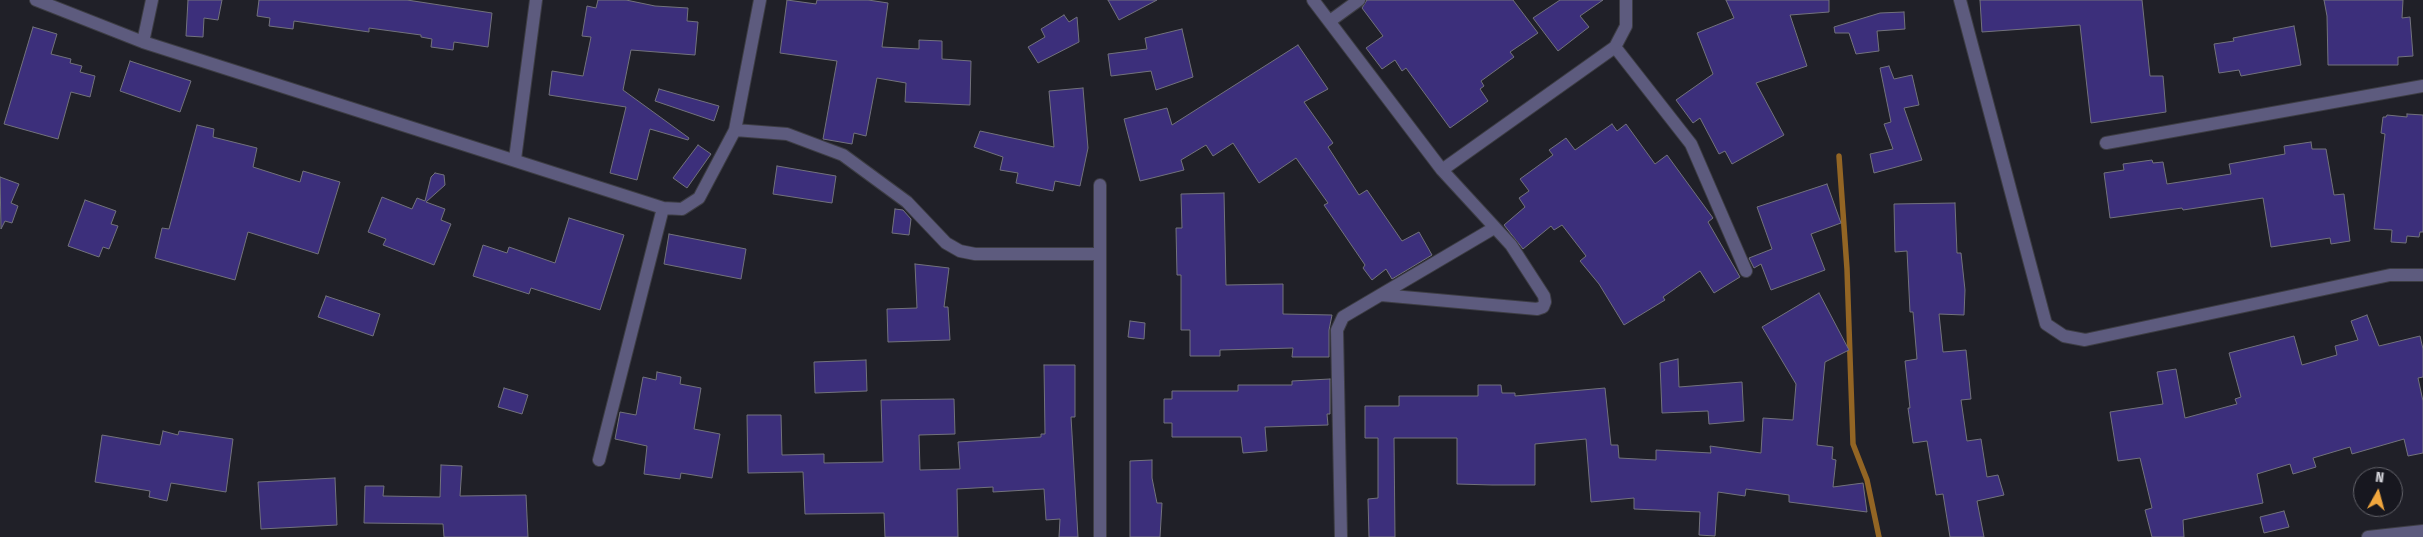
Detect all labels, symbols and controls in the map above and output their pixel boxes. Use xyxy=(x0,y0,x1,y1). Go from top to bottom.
north arrow xyxy=(2353,467,2403,517)
text: N xyxy=(2375,469,2385,487)

